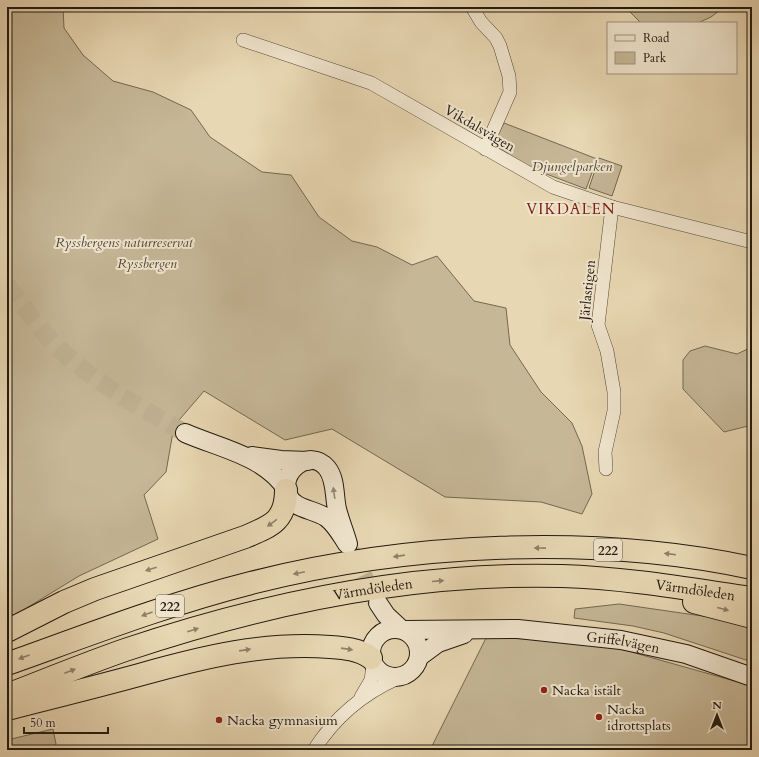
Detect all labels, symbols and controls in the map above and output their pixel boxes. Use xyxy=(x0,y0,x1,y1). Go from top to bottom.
legend xyxy=(607,22,737,74)
text: Road xyxy=(643,30,670,46)
text: Park xyxy=(643,50,667,66)
street label: Vikdalsvägen xyxy=(441,100,519,156)
park label: Djungelparken xyxy=(532,157,612,176)
district label: VIKDALEN xyxy=(526,199,616,219)
park label: Ryssbergens naturreservat xyxy=(55,233,194,252)
park label: Ryssbergen xyxy=(117,254,177,273)
street label: Järlastigen xyxy=(575,259,600,323)
one-way arrow xyxy=(331,487,337,499)
one-way arrow xyxy=(267,519,278,527)
road number: 222 xyxy=(594,539,622,561)
one-way arrow xyxy=(533,545,546,551)
one-way arrow xyxy=(664,551,676,558)
one-way arrow xyxy=(393,553,405,559)
one-way arrow xyxy=(144,566,156,572)
one-way arrow xyxy=(293,570,305,576)
street label: Värmdöleden xyxy=(332,574,414,605)
street label: Värmdöleden xyxy=(654,575,736,605)
one-way arrow xyxy=(432,578,444,585)
road number: 222 xyxy=(156,595,184,617)
one-way arrow xyxy=(717,607,729,613)
one-way arrow xyxy=(140,611,152,617)
one-way arrow xyxy=(187,626,199,632)
street label: Griffelvägen xyxy=(586,627,661,658)
one-way arrow xyxy=(341,646,353,652)
one-way arrow xyxy=(239,647,251,653)
one-way arrow xyxy=(18,655,30,661)
one-way arrow xyxy=(64,668,76,674)
place label: Nacka istält xyxy=(552,681,621,700)
marker: Nacka istält xyxy=(539,685,549,695)
north arrow xyxy=(697,695,737,735)
text: N xyxy=(712,698,722,713)
place label: Nacka idrottsplats xyxy=(607,700,671,735)
scale bar xyxy=(24,709,108,735)
place label: Nacka gymnasium xyxy=(227,711,338,730)
marker: Nacka idrottsplats xyxy=(594,712,604,722)
text: 50 m xyxy=(30,715,57,731)
marker: Nacka gymnasium xyxy=(214,715,224,725)

